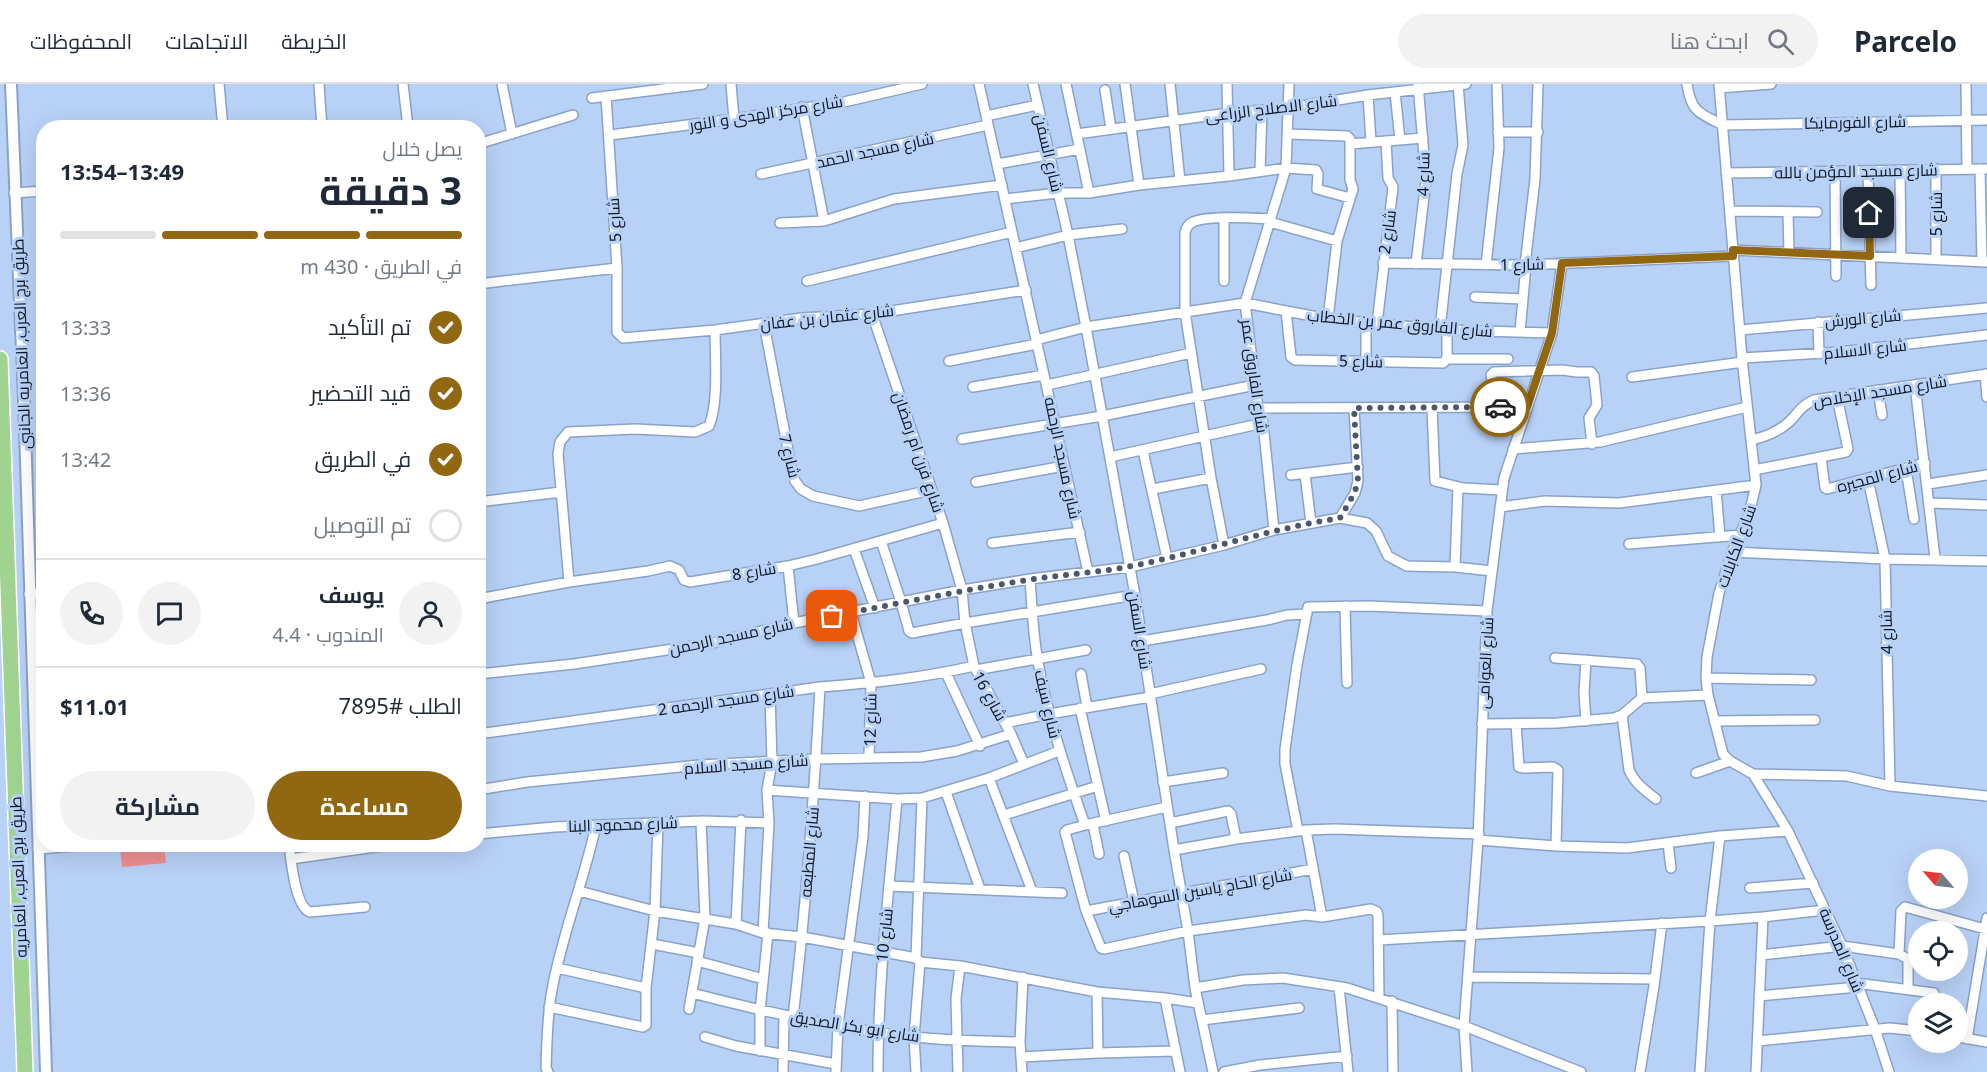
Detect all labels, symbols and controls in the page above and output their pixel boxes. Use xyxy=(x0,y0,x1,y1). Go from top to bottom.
search box xyxy=(1398,14,1818,68)
text: Parcelo xyxy=(1854,22,1957,60)
text: ابحث هنا xyxy=(1670,25,1749,55)
icon: search xyxy=(1764,25,1797,58)
text: المحفوظات xyxy=(30,27,132,55)
text: الاتجاهات xyxy=(165,27,248,55)
text: الخريطة xyxy=(281,27,347,55)
street label: شارع الاصلاح الزراعى xyxy=(1204,89,1338,128)
street label: شارع مركز الهدى و النور xyxy=(687,90,845,137)
street label: شارع الفورمايكا xyxy=(1804,110,1906,135)
street label: شارع السفن xyxy=(1028,112,1069,194)
street label: شارع مسجد الحمد xyxy=(814,127,936,174)
text: يصل خلال xyxy=(383,135,462,162)
street label: شارع 4 xyxy=(1412,152,1435,196)
text: 13:49–13:54 xyxy=(60,156,184,186)
street label: شارع مسجد المؤمن بالله xyxy=(1774,159,1938,184)
text: 3 دقيقة xyxy=(319,163,462,216)
pin xyxy=(1843,187,1894,238)
street label: شارع 5 xyxy=(1925,192,1948,236)
icon: home xyxy=(1852,196,1885,229)
street label: شارع 5 xyxy=(602,197,627,243)
street label: شارع 2 xyxy=(1373,209,1402,256)
street label: طريق برج العرب, العامريه الجانبي xyxy=(6,238,39,450)
text: في الطريق · 430 m xyxy=(300,253,462,280)
street label: شارع 1 xyxy=(1500,253,1544,276)
street label: شارع عثمان بن عفان xyxy=(759,299,895,336)
street label: شارع الفاروق عمر بن الخطاب xyxy=(1306,304,1494,343)
street label: شارع الورش xyxy=(1824,304,1902,333)
text: تم التأكيد xyxy=(328,311,411,341)
icon: check xyxy=(429,311,462,344)
text: 13:33 xyxy=(60,314,111,341)
street label: شارع الفاروق عمر xyxy=(1235,317,1274,435)
street label: شارع الاسلام xyxy=(1822,334,1908,365)
street label: شارع 5 xyxy=(1339,350,1383,373)
street label: شارع مسجد الإخلاص xyxy=(1812,370,1948,413)
text: قيد التحضير xyxy=(310,377,411,407)
icon: check xyxy=(429,377,462,410)
courier xyxy=(1470,377,1530,437)
text: 13:36 xyxy=(60,380,111,407)
street label: شارع فرن ام رمضان xyxy=(887,389,950,516)
icon: car xyxy=(1484,391,1517,424)
street label: شارع مسجد الرحمه xyxy=(1038,395,1087,521)
street label: شارع 7 xyxy=(773,432,806,480)
text: في الطريق xyxy=(314,443,411,473)
icon: check xyxy=(429,443,462,476)
text: 13:42 xyxy=(60,446,111,473)
street label: شارع المجيره xyxy=(1834,455,1920,498)
street label: شارع الكابلات xyxy=(1711,501,1762,591)
text: تم التوصيل xyxy=(314,509,411,539)
street label: شارع 8 xyxy=(730,557,778,586)
text: يوسف xyxy=(319,579,384,609)
button: phone xyxy=(60,582,123,645)
button: chat xyxy=(138,582,201,645)
button: person xyxy=(399,582,462,645)
street label: شارع السفن xyxy=(1122,589,1157,671)
pin xyxy=(806,590,857,641)
icon: bag xyxy=(815,599,848,632)
street label: شارع 4 xyxy=(1875,610,1898,654)
street label: شارع مسجد الرحمن xyxy=(667,612,795,661)
street label: شارع العوامى xyxy=(1472,616,1499,710)
text: المندوب · 4.4 xyxy=(272,621,384,648)
street label: شارع 16 xyxy=(967,667,1013,725)
street label: شارع سيف xyxy=(1028,667,1067,741)
street label: شارع مسجد الرحمه 2 xyxy=(656,680,796,721)
text: الطلب #7895 xyxy=(339,690,462,720)
text: $11.01 xyxy=(60,691,129,721)
street label: شارع 12 xyxy=(859,693,882,747)
street label: شارع مسجد السلام xyxy=(683,749,809,780)
button: مشاركة xyxy=(60,771,255,840)
button: مساعدة xyxy=(267,771,462,840)
street label: طريق برج العرب, العامريه xyxy=(4,796,33,958)
street label: شارع المطبعه xyxy=(794,806,825,898)
street label: شارع محمود البنا xyxy=(568,811,678,838)
north arrow xyxy=(1908,849,1968,909)
map controls xyxy=(1908,849,1968,1053)
street label: شارع الحاج ياسين السوهاجي xyxy=(1106,863,1294,920)
street label: شارع المدرسة xyxy=(1813,904,1870,996)
street label: شارع 10 xyxy=(870,907,899,963)
button: locate xyxy=(1908,921,1968,981)
button: layers xyxy=(1908,993,1968,1053)
street label: شارع ابو بكر الصديق xyxy=(789,1005,921,1048)

